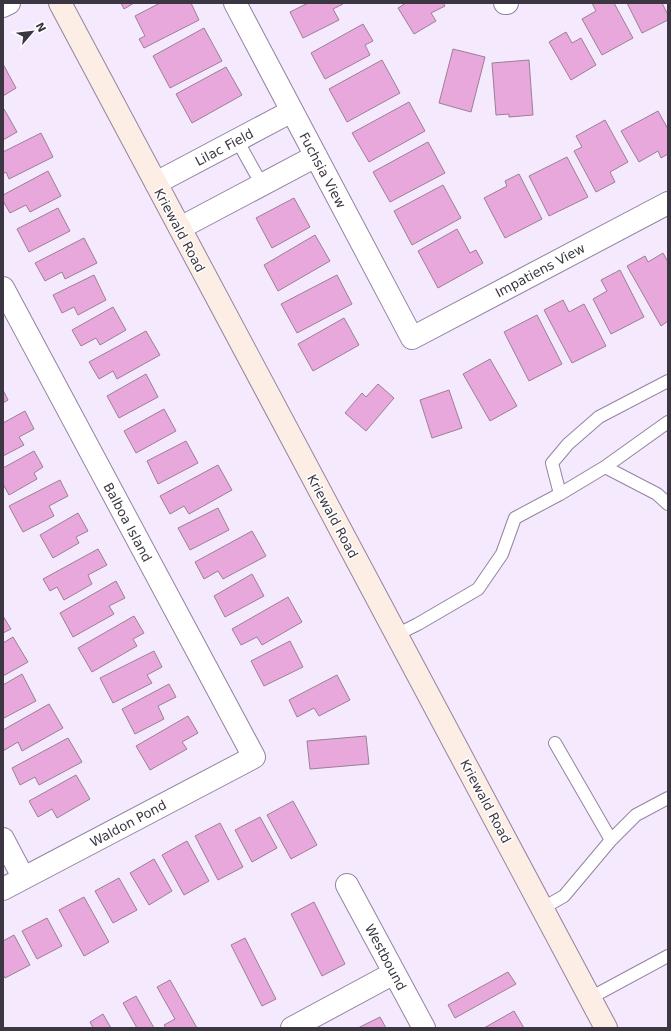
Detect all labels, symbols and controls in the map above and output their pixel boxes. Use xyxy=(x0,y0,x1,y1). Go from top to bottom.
north arrow xyxy=(12,12,52,52)
text: N xyxy=(32,20,48,35)
street label: Lilac Field xyxy=(193,126,256,169)
street label: Fuchsia View xyxy=(296,130,349,211)
street label: Kriewald Road xyxy=(151,186,208,275)
street label: Impatiens View xyxy=(493,240,588,300)
street label: Kriewald Road xyxy=(304,472,361,561)
street label: Balboa Island xyxy=(100,480,155,564)
street label: Kriewald Road xyxy=(457,757,514,846)
street label: Waldon Pond xyxy=(88,797,169,850)
street label: Westbound xyxy=(362,922,409,993)

